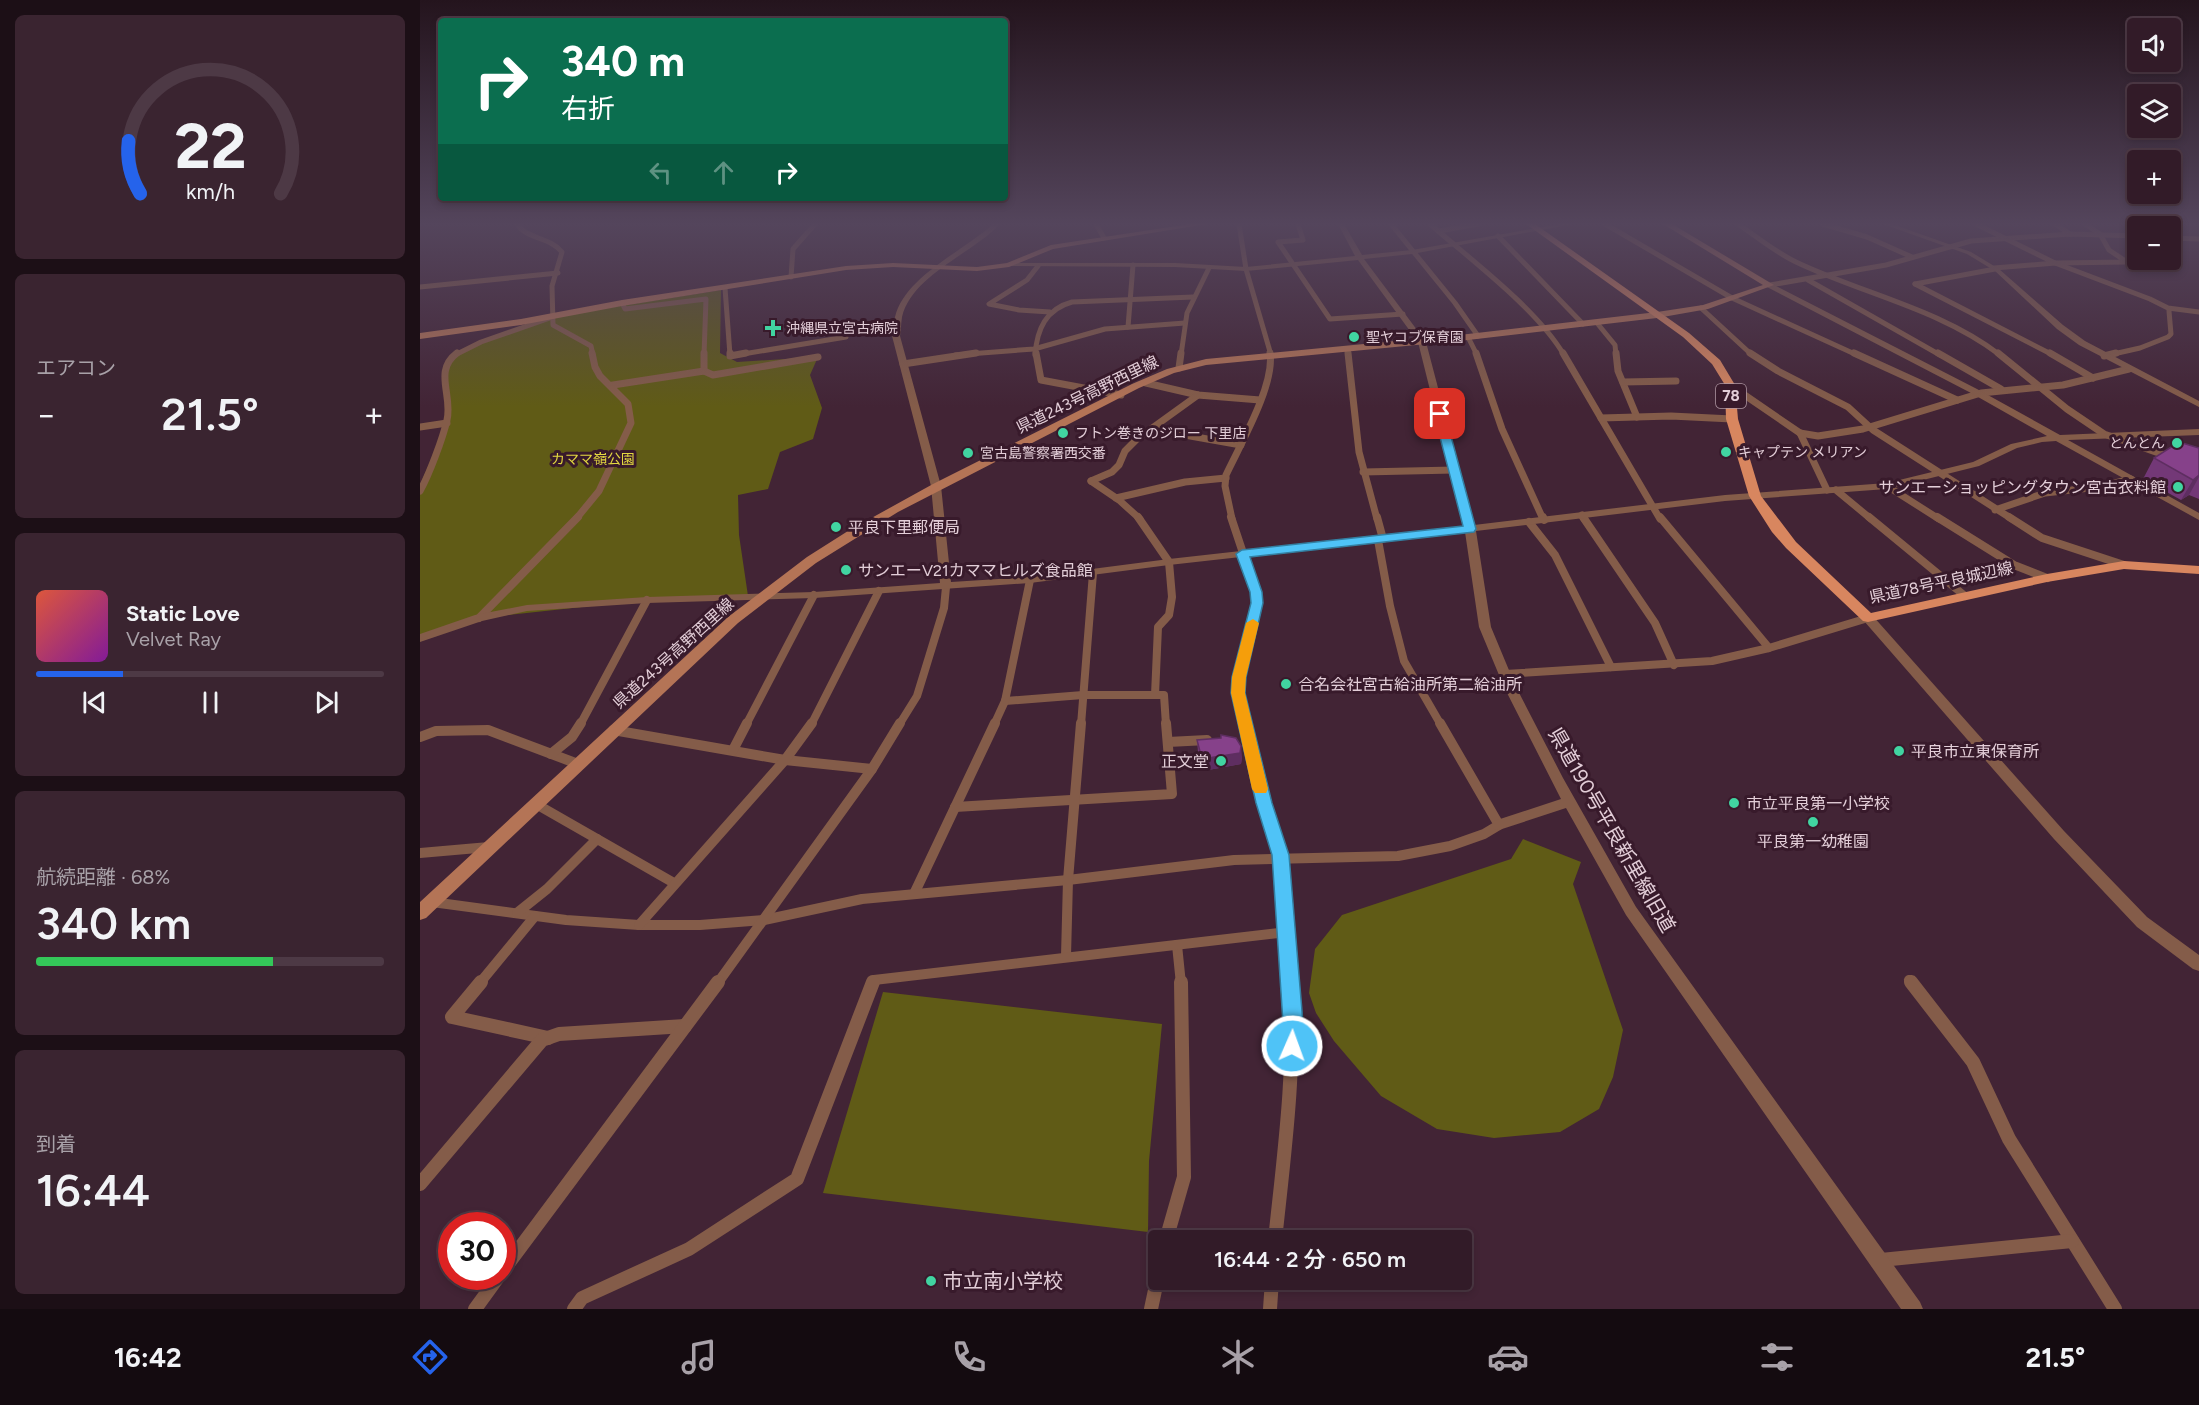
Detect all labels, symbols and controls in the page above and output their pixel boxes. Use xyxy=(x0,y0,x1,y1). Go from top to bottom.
map controls xyxy=(2127,18,2181,270)
button: sound xyxy=(2127,18,2181,72)
text: 340 m xyxy=(561,36,685,87)
icon: right xyxy=(462,42,540,120)
button: layers xyxy=(2127,84,2181,138)
text: 右折 xyxy=(561,92,615,125)
text: 22 xyxy=(174,109,246,184)
button: + xyxy=(2127,150,2181,204)
icon: left xyxy=(644,156,677,189)
icon: ahead xyxy=(707,156,740,189)
icon: right xyxy=(770,156,803,189)
text: km/h xyxy=(186,179,234,204)
button: − xyxy=(2127,216,2181,270)
marker: 沖縄県立宮古病院 xyxy=(764,319,782,337)
place label: 沖縄県立宮古病院 xyxy=(786,320,898,337)
place label: 聖ヤコブ保育園 xyxy=(1366,329,1464,346)
marker: 聖ヤコブ保育園 xyxy=(1347,330,1361,344)
street label: 県道243号高野西里線 xyxy=(1013,352,1161,437)
text: エアコン xyxy=(36,356,116,380)
road number: 78 xyxy=(1716,384,1746,408)
text: 21.5° xyxy=(161,387,259,441)
pin xyxy=(1414,388,1465,439)
text: − xyxy=(36,395,57,434)
text: + xyxy=(363,395,384,434)
icon: arrive xyxy=(1423,397,1456,430)
place label: フトン巻きのジロー 下里店 xyxy=(1075,425,1246,442)
marker: フトン巻きのジロー 下里店 xyxy=(1056,426,1070,440)
place label: とんとん xyxy=(2109,435,2165,452)
marker: とんとん xyxy=(2170,436,2184,450)
place label: キャプテン メリアン xyxy=(1738,444,1867,461)
place label: 宮古島警察署西交番 xyxy=(980,445,1106,462)
marker: キャプテン メリアン xyxy=(1719,445,1733,459)
marker: 宮古島警察署西交番 xyxy=(961,446,975,460)
park label: カママ嶺公園 xyxy=(551,451,635,468)
place label: サンエーショッピングタウン宮古衣料館 xyxy=(1878,478,2166,497)
marker: サンエーショッピングタウン宮古衣料館 xyxy=(2171,480,2185,494)
place label: 平良下里郵便局 xyxy=(848,518,960,537)
marker: 平良下里郵便局 xyxy=(829,520,843,534)
street label: 県道78号平良城辺線 xyxy=(1868,558,2015,607)
place label: サンエーV21カママヒルズ食品館 xyxy=(858,561,1093,580)
marker: サンエーV21カママヒルズ食品館 xyxy=(839,563,853,577)
street label: 県道243号高野西里線 xyxy=(609,594,738,712)
text: Static Love xyxy=(126,600,240,627)
text: Velvet Ray xyxy=(126,627,221,651)
place label: 合名会社宮古給油所第二給油所 xyxy=(1298,675,1522,694)
marker: 合名会社宮古給油所第二給油所 xyxy=(1279,677,1293,691)
icon: previous xyxy=(78,686,111,719)
icon: pause xyxy=(194,686,227,719)
icon: next xyxy=(310,686,343,719)
street label: 県道190号平良新里線旧道 xyxy=(1544,723,1680,937)
place label: 平良市立東保育所 xyxy=(1911,742,2039,761)
marker: 平良市立東保育所 xyxy=(1892,744,1906,758)
place label: 正文堂 xyxy=(1161,752,1209,771)
marker: 正文堂 xyxy=(1214,754,1228,768)
place label: 市立平良第一小学校 xyxy=(1746,794,1890,813)
marker: 市立平良第一小学校 xyxy=(1727,796,1741,810)
marker: 平良第一幼稚園 xyxy=(1806,815,1820,829)
place label: 平良第一幼稚園 xyxy=(1757,832,1869,851)
text: 航続距離 · 68% xyxy=(36,865,170,889)
text: 340 km xyxy=(36,896,191,950)
position arrow xyxy=(1260,1014,1324,1078)
text: 到着 xyxy=(36,1132,76,1156)
text: 16:44 xyxy=(36,1163,150,1217)
speed limit sign: 30 xyxy=(438,1212,516,1290)
text: 16:44 · 2 分 · 650 m xyxy=(1214,1246,1406,1273)
place label: 市立南小学校 xyxy=(943,1269,1063,1293)
marker: 市立南小学校 xyxy=(924,1274,938,1288)
icon: directions xyxy=(409,1336,451,1378)
icon: music xyxy=(678,1336,720,1378)
icon: phone xyxy=(948,1336,990,1378)
icon: climate xyxy=(1217,1336,1259,1378)
icon: car xyxy=(1487,1336,1529,1378)
icon: filters xyxy=(1756,1336,1798,1378)
text: 16:42 xyxy=(114,1341,182,1374)
text: 21.5° xyxy=(2026,1341,2085,1374)

